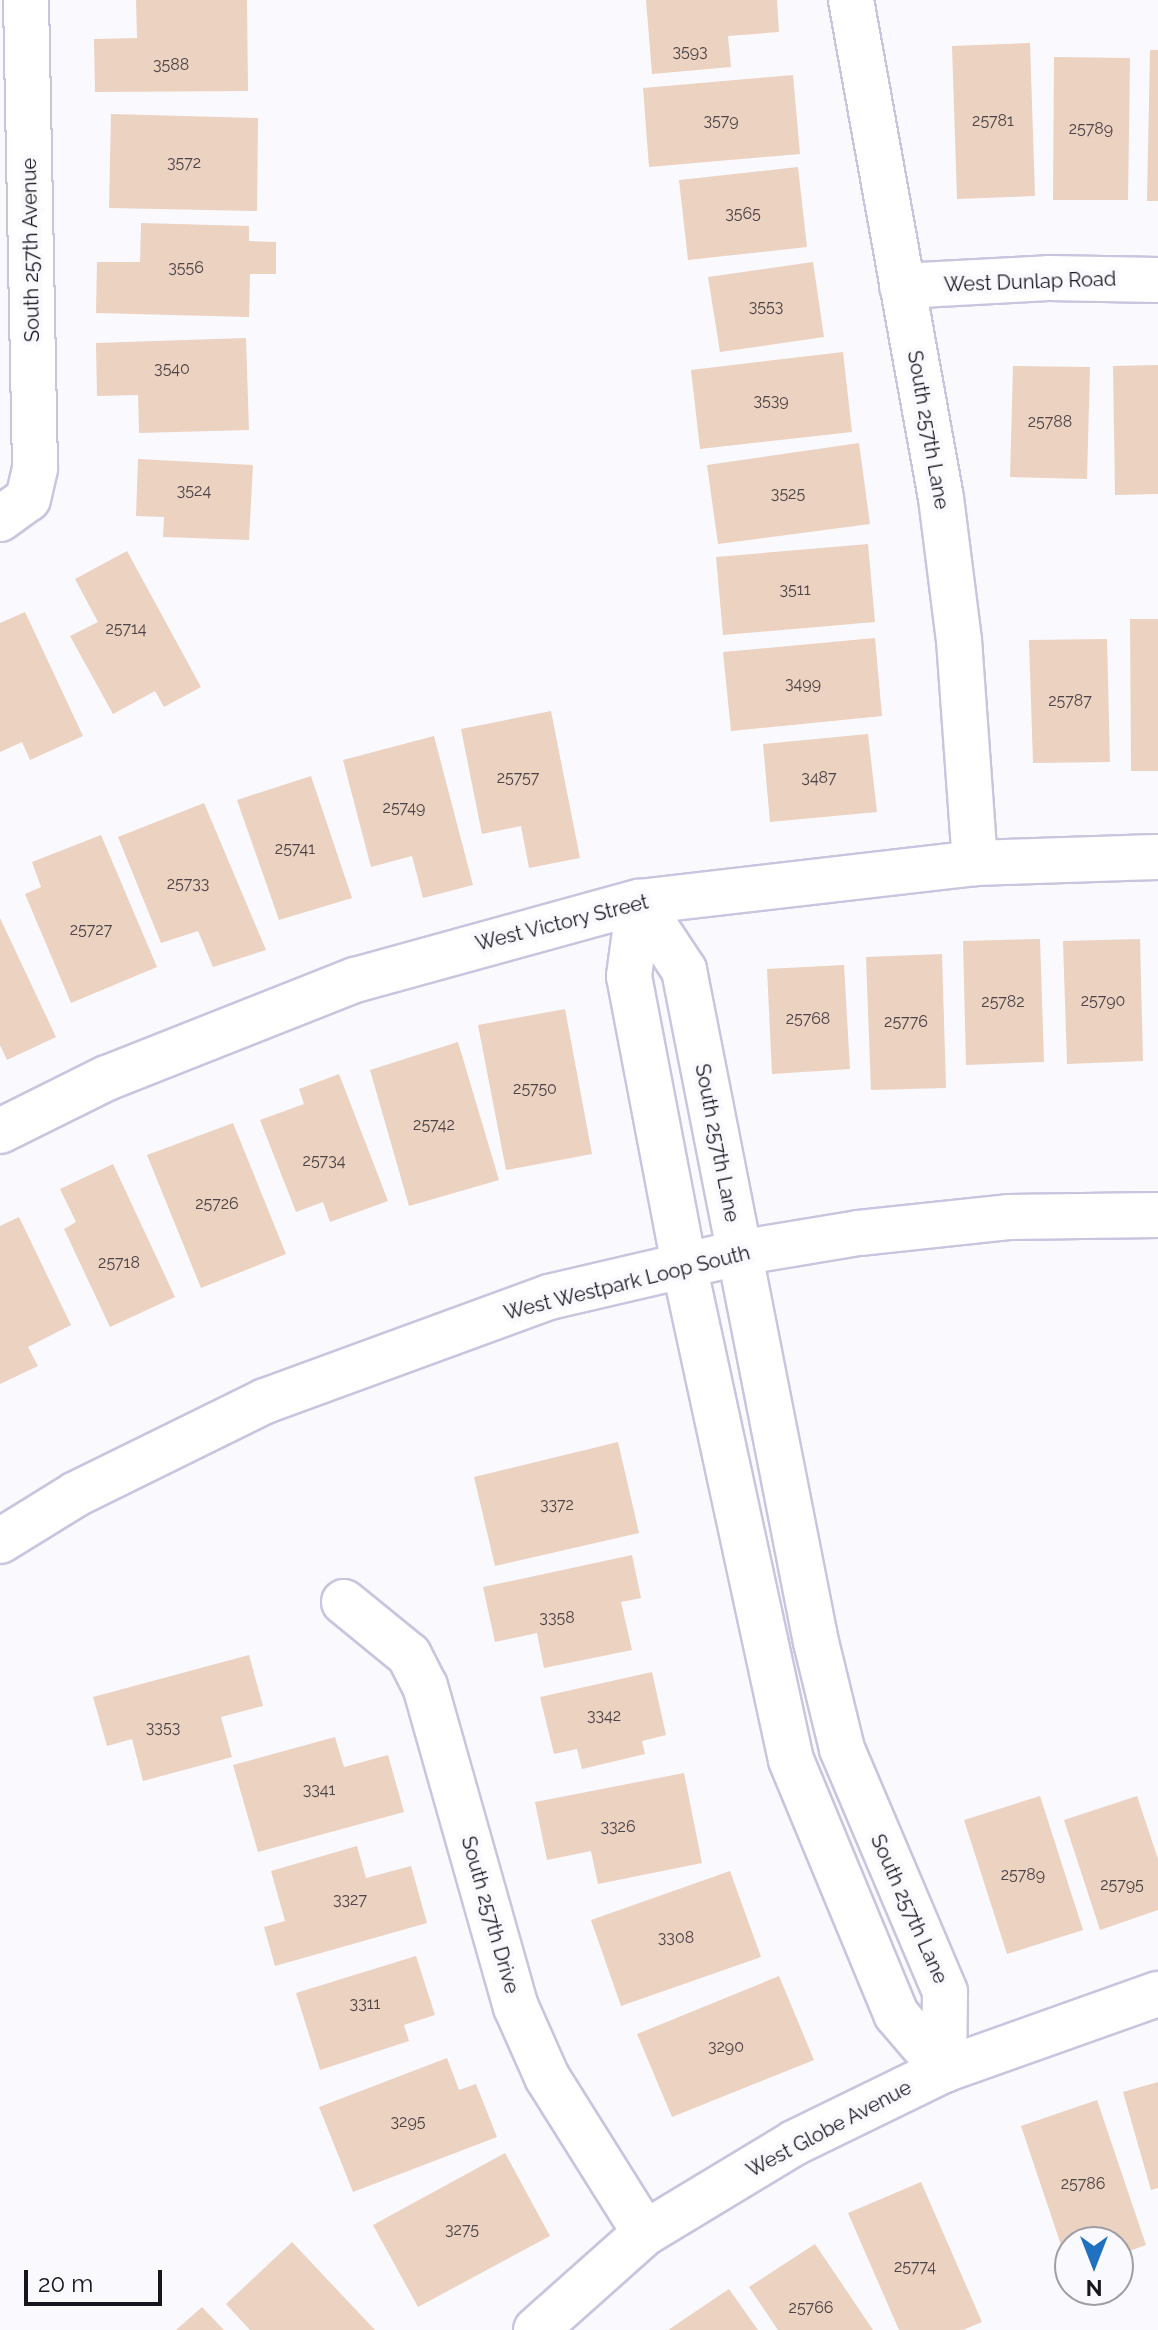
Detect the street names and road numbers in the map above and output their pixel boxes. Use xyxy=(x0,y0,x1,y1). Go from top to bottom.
street label: South 257th Avenue xyxy=(17,157,45,343)
street label: West Dunlap Road xyxy=(943,267,1117,297)
street label: South 257th Lane xyxy=(902,349,954,511)
street label: West Victory Street xyxy=(472,890,652,956)
street label: South 257th Lane xyxy=(690,1062,744,1224)
street label: West Westpark Loop South xyxy=(501,1241,753,1325)
street label: South 257th Lane xyxy=(865,1831,953,1987)
street label: South 257th Drive xyxy=(456,1834,524,1996)
street label: West Globe Avenue xyxy=(742,2075,916,2183)

